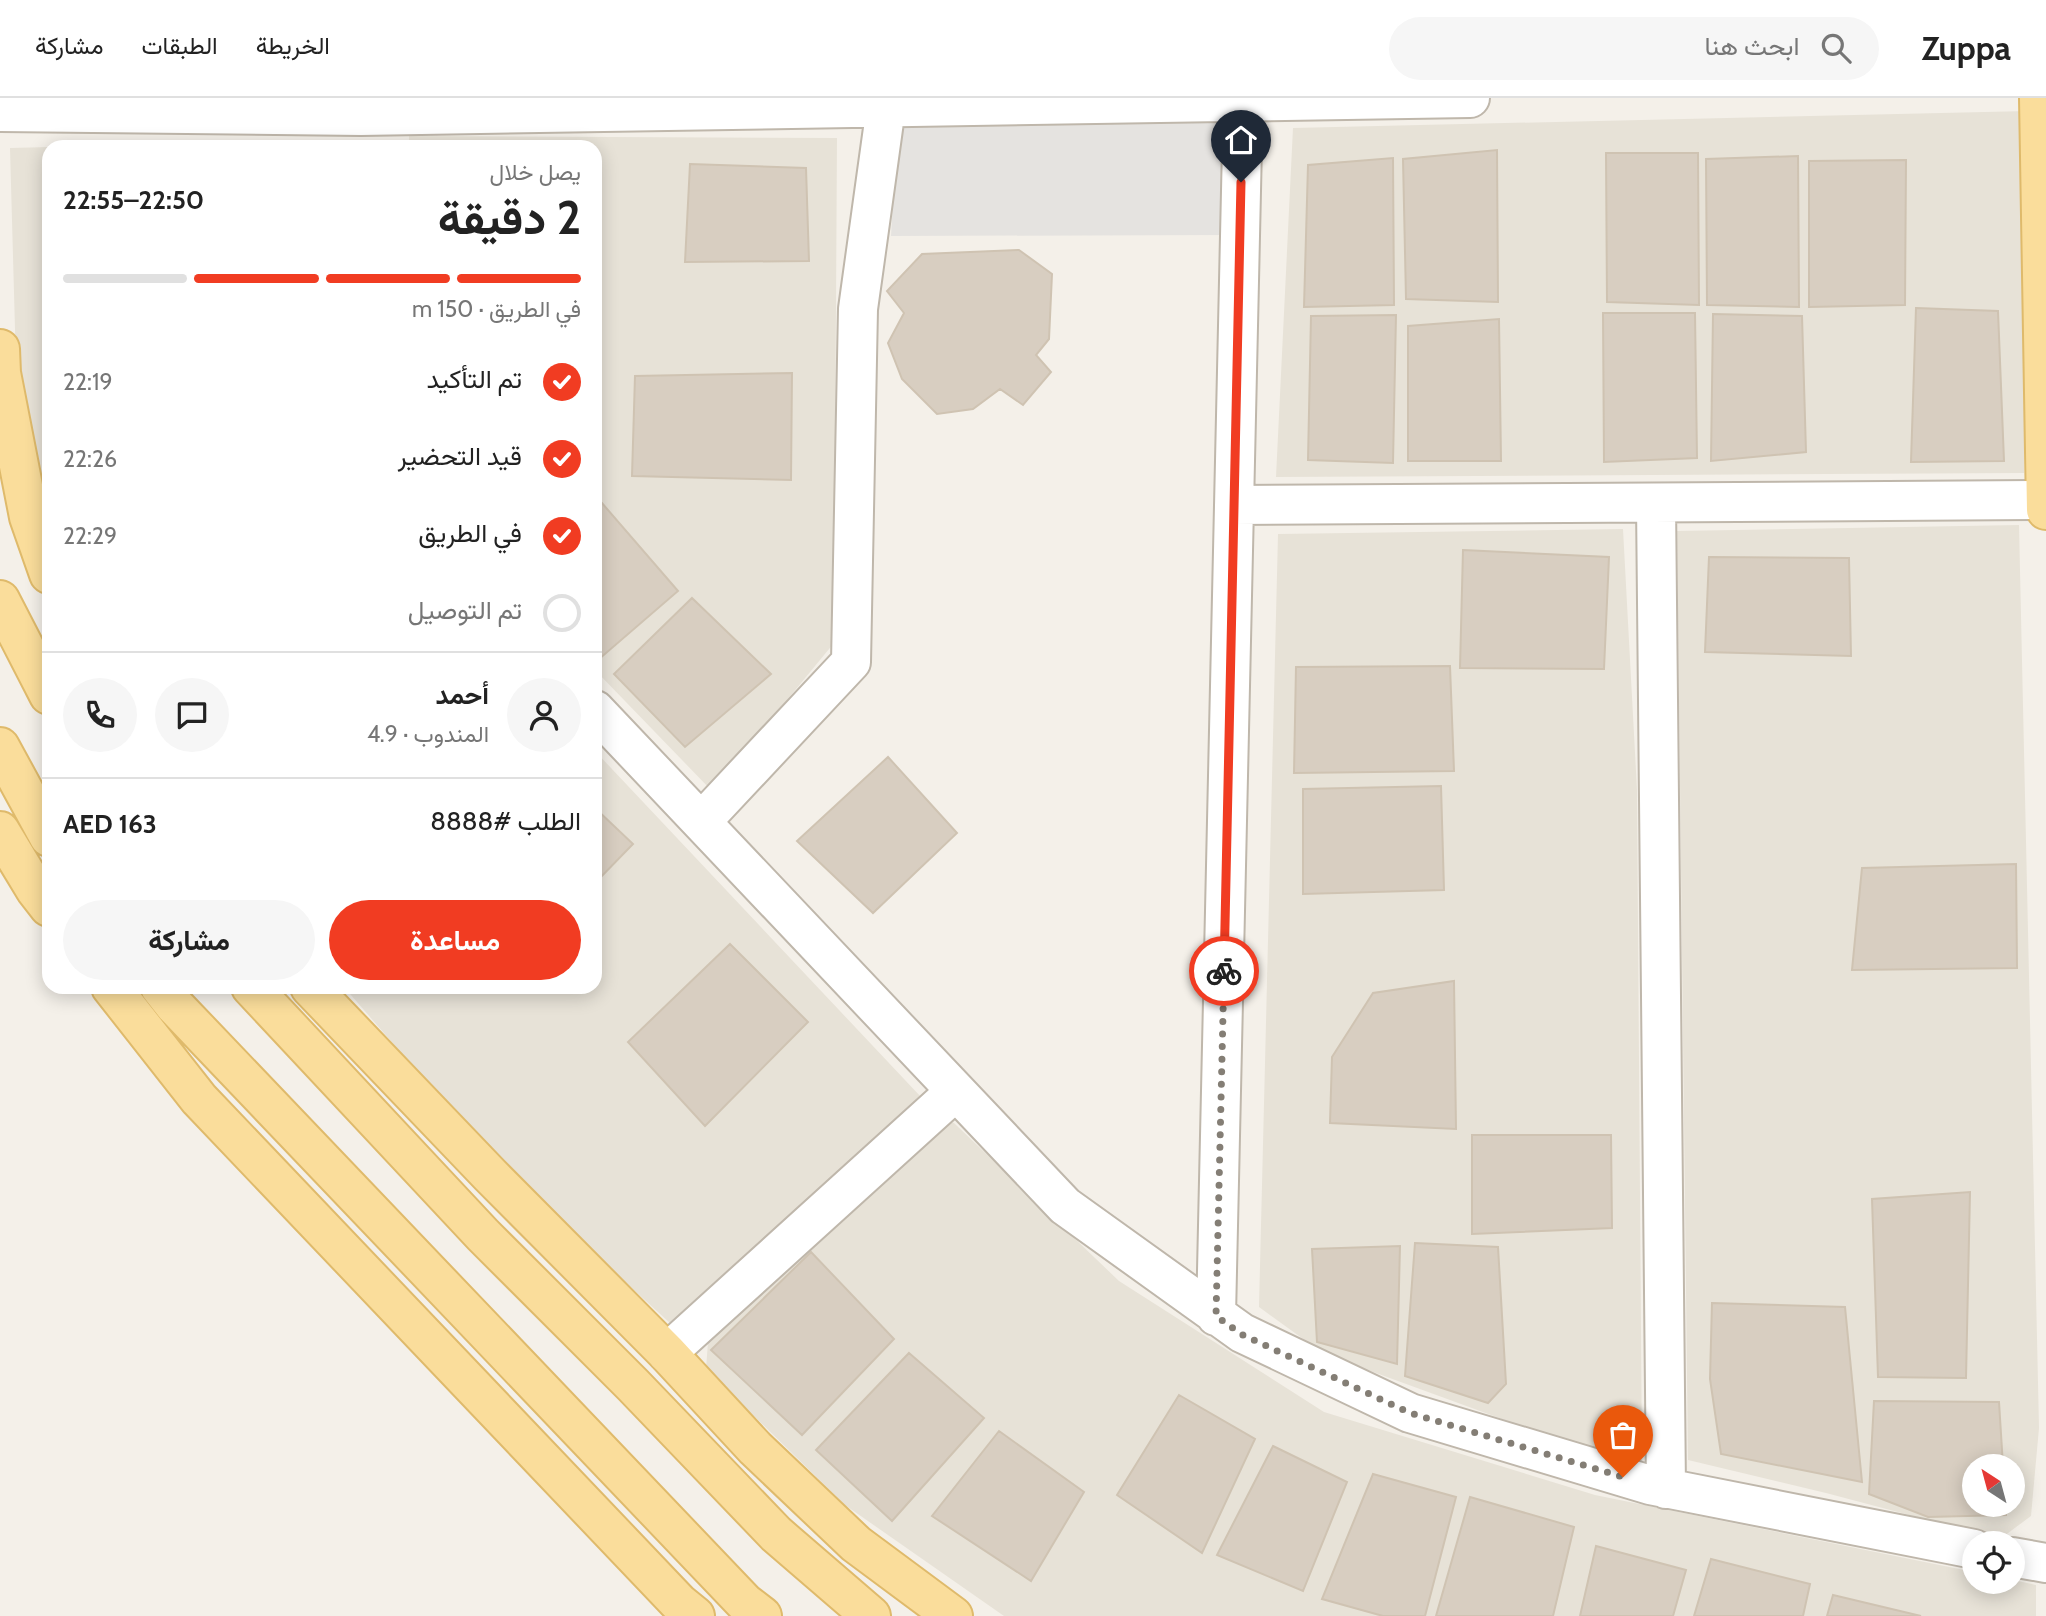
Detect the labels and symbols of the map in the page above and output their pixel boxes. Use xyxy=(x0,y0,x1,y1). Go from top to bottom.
pin xyxy=(1211,110,1271,182)
courier xyxy=(1189,936,1259,1006)
pin xyxy=(1593,1405,1653,1477)
north arrow xyxy=(1962,1454,2025,1517)

